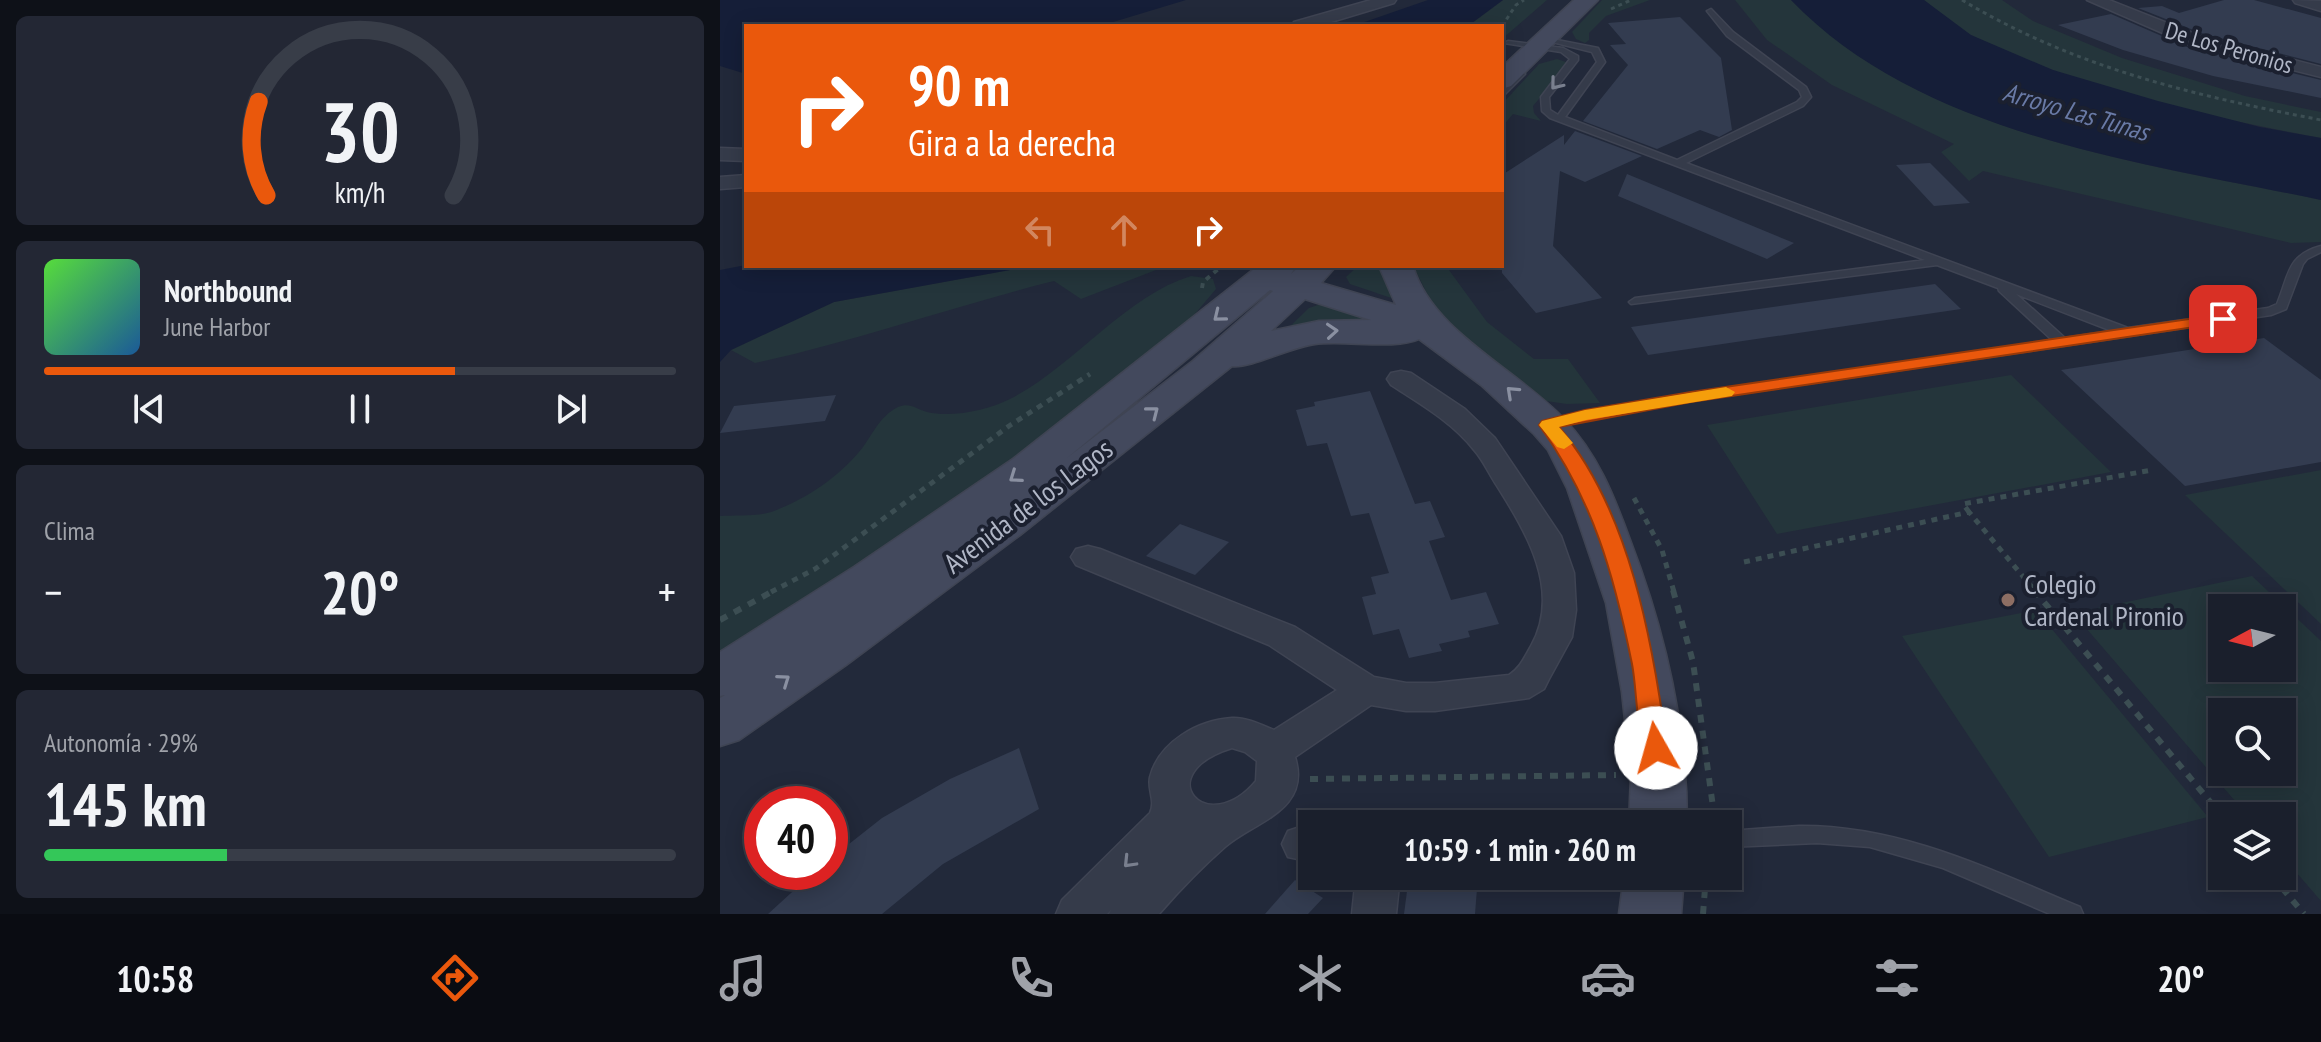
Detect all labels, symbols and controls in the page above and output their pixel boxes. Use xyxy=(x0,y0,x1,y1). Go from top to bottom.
street label: De Los Peronios xyxy=(2162,15,2297,81)
text: 90 m xyxy=(908,49,1010,121)
icon: right xyxy=(776,56,880,160)
one-way arrow xyxy=(1551,75,1566,90)
water label: Arroyo Las Tunas xyxy=(2000,75,2155,149)
text: 30 xyxy=(320,77,400,185)
text: Gira a la derecha xyxy=(908,119,1116,166)
text: km/h xyxy=(335,174,385,211)
icon: left xyxy=(1018,208,1062,252)
icon: ahead xyxy=(1102,208,1146,252)
icon: right xyxy=(1186,208,1230,252)
text: Northbound xyxy=(164,271,292,310)
pin xyxy=(2189,285,2257,353)
icon: arrive xyxy=(2201,297,2245,341)
one-way arrow xyxy=(1214,306,1228,321)
text: June Harbor xyxy=(164,310,270,343)
one-way arrow xyxy=(1326,323,1339,340)
icon: previous xyxy=(127,387,171,431)
icon: pause xyxy=(338,387,382,431)
icon: next xyxy=(549,387,593,431)
one-way arrow xyxy=(1507,387,1522,401)
one-way arrow xyxy=(1144,407,1158,422)
street label: Avenida de los Lagos xyxy=(936,430,1120,581)
one-way arrow xyxy=(1009,467,1024,482)
text: Clima xyxy=(44,514,95,547)
text: 20° xyxy=(320,553,400,631)
text: − xyxy=(44,563,62,620)
text: + xyxy=(658,563,676,620)
place label: Colegio Cardenal Pironio xyxy=(2024,565,2184,634)
marker: Colegio Cardenal Pironio xyxy=(1999,591,2017,609)
north arrow xyxy=(2208,594,2296,682)
map controls xyxy=(2208,594,2296,890)
one-way arrow xyxy=(776,675,790,690)
button: search xyxy=(2208,698,2296,786)
position arrow xyxy=(1614,706,1698,790)
text: Autonomía · 29% xyxy=(44,726,198,759)
text: 145 km xyxy=(44,765,207,843)
speed limit sign: 40 xyxy=(744,786,848,890)
button: layers xyxy=(2208,802,2296,890)
text: 10:59 · 1 min · 260 m xyxy=(1404,830,1636,869)
one-way arrow xyxy=(1124,853,1138,867)
icon: directions xyxy=(427,950,483,1006)
icon: music xyxy=(715,950,771,1006)
icon: phone xyxy=(1003,950,1059,1006)
icon: climate xyxy=(1292,950,1348,1006)
icon: car xyxy=(1580,950,1636,1006)
icon: filters xyxy=(1869,950,1925,1006)
text: 10:58 xyxy=(116,955,194,1002)
text: 20° xyxy=(2157,955,2205,1002)

